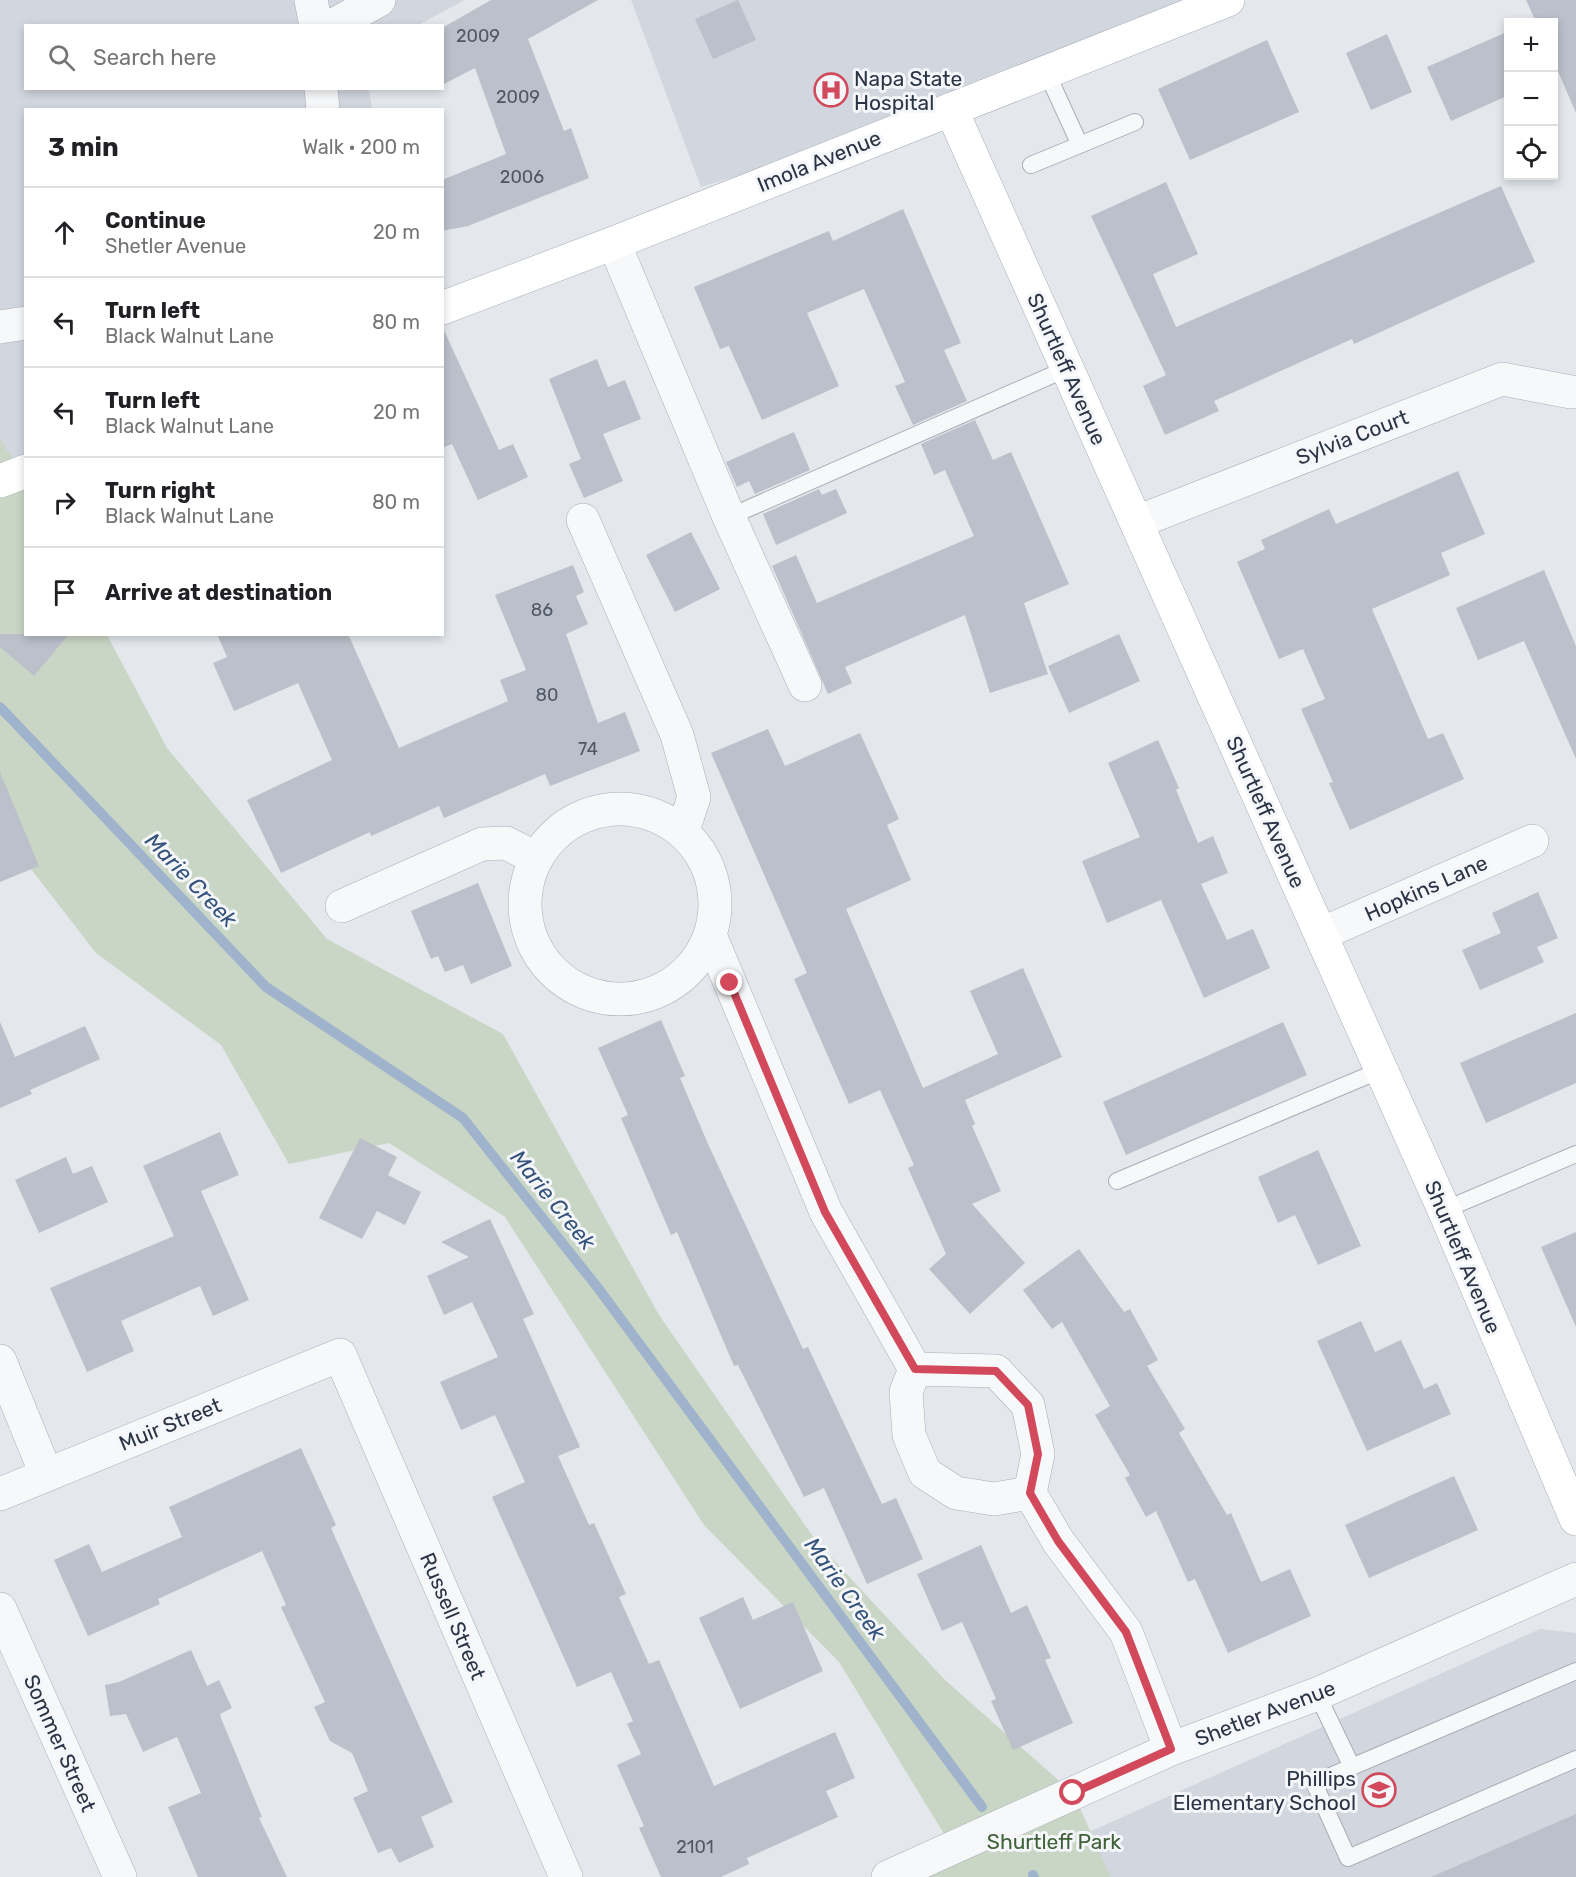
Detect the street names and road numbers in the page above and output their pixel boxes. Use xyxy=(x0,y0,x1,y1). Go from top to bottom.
street label: Imola Avenue xyxy=(753,125,885,197)
street label: Shurtleff Avenue xyxy=(1022,289,1112,449)
street label: Sylvia Court xyxy=(1292,404,1412,470)
street label: Shurtleff Avenue xyxy=(1221,732,1311,892)
street label: Hopkins Lane xyxy=(1361,850,1491,926)
street label: Shurtleff Avenue xyxy=(1420,1177,1506,1337)
street label: Muir Street xyxy=(115,1392,225,1456)
street label: Russell Street xyxy=(415,1549,491,1683)
street label: Sommer Street xyxy=(19,1671,101,1815)
street label: Shetler Avenue xyxy=(1191,1675,1339,1751)

